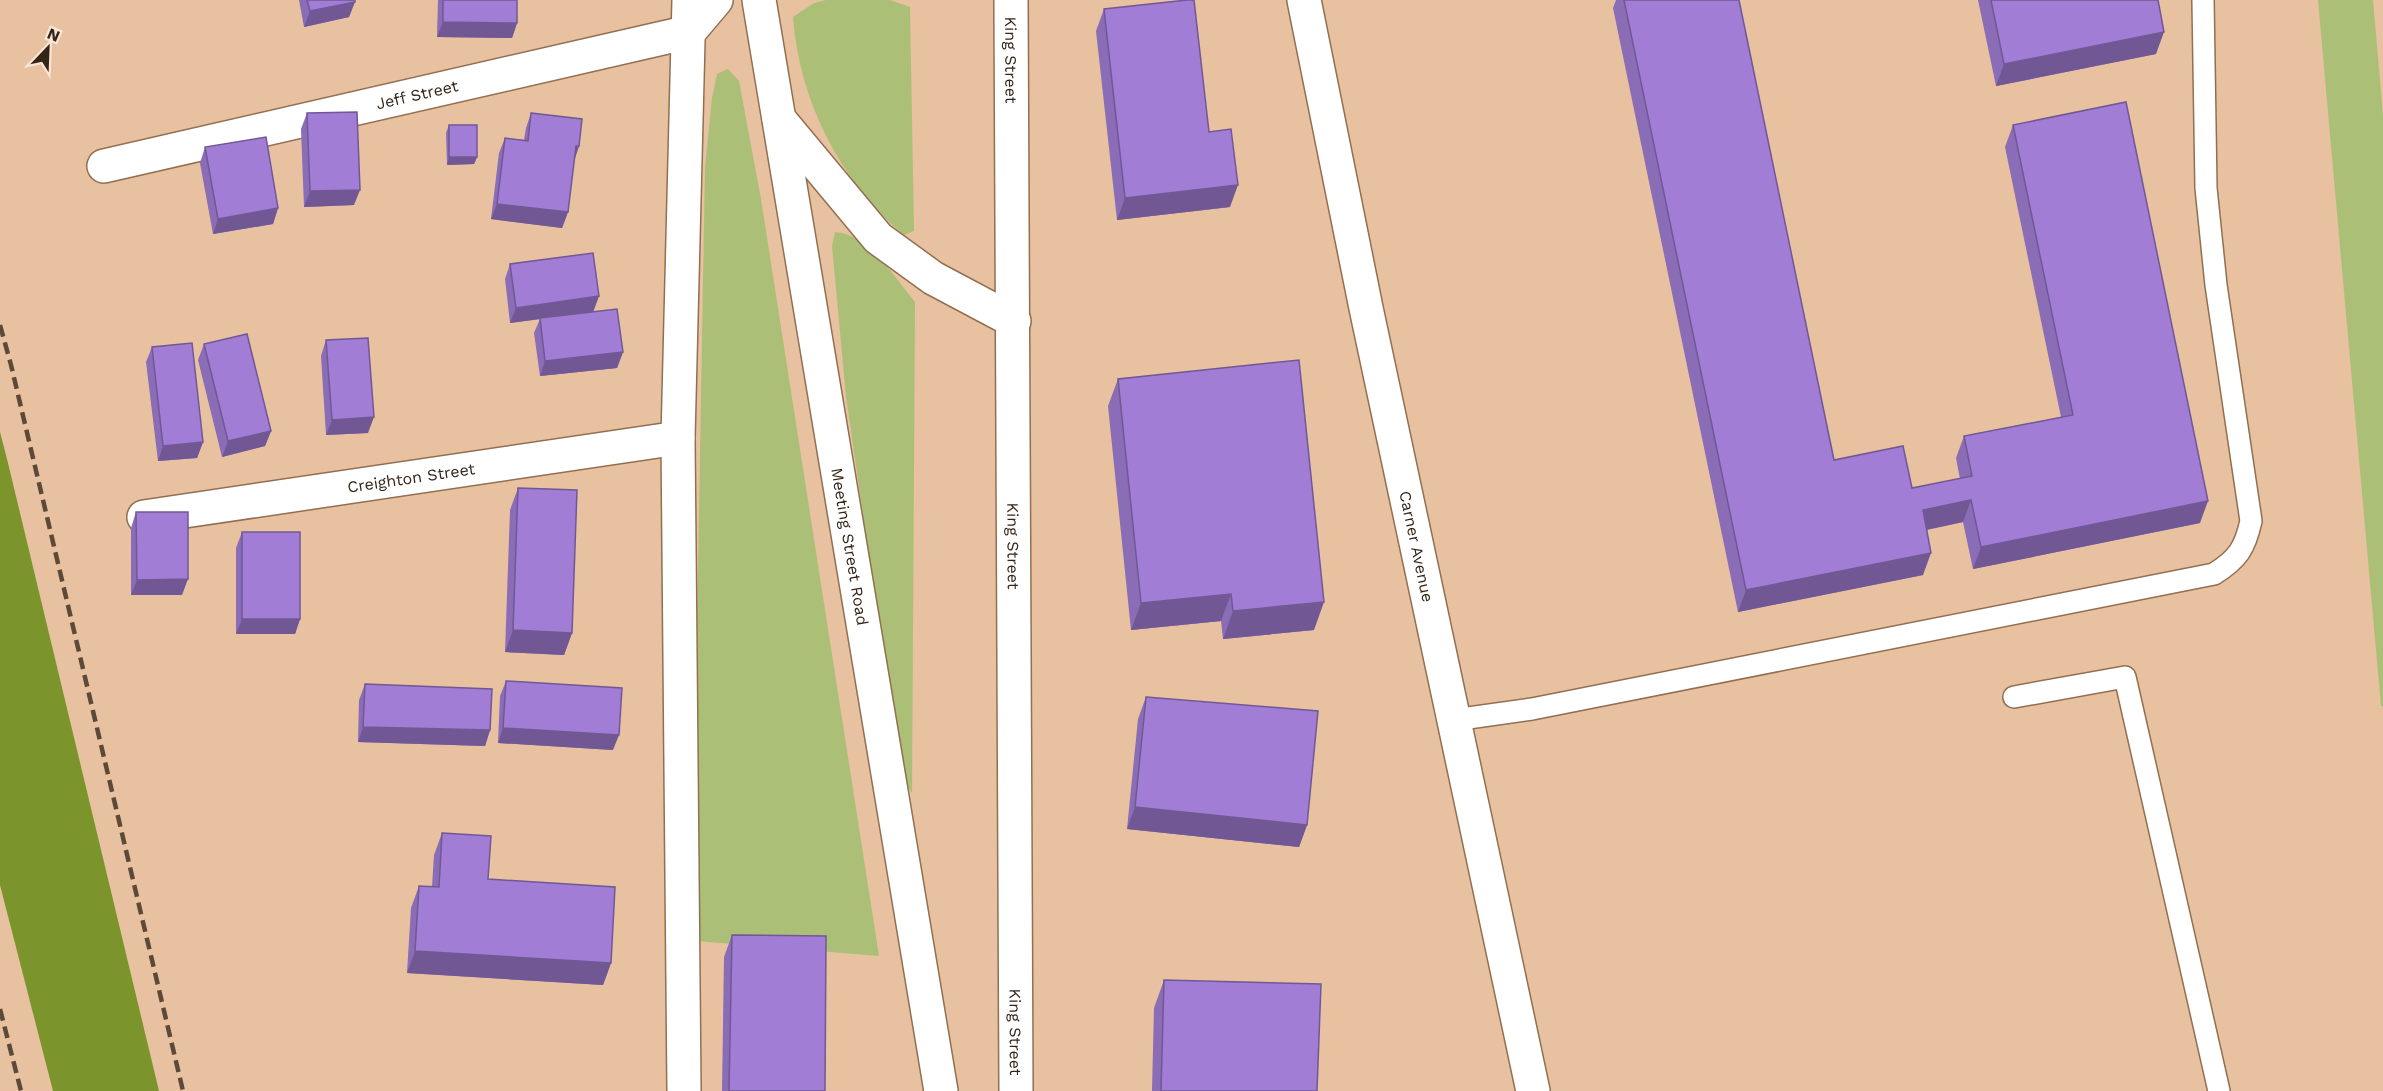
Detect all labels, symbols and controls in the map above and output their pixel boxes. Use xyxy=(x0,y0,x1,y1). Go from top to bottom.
street label: King Street xyxy=(1002,17,1021,104)
north arrow xyxy=(18,18,78,78)
text: N xyxy=(44,24,63,46)
street label: Jeff Street xyxy=(374,76,460,113)
street label: Creighton Street xyxy=(346,459,477,496)
street label: Meeting Street Road xyxy=(828,466,873,627)
street label: Carner Avenue xyxy=(1396,489,1438,604)
street label: King Street xyxy=(1004,503,1023,590)
street label: King Street xyxy=(1006,989,1025,1076)

